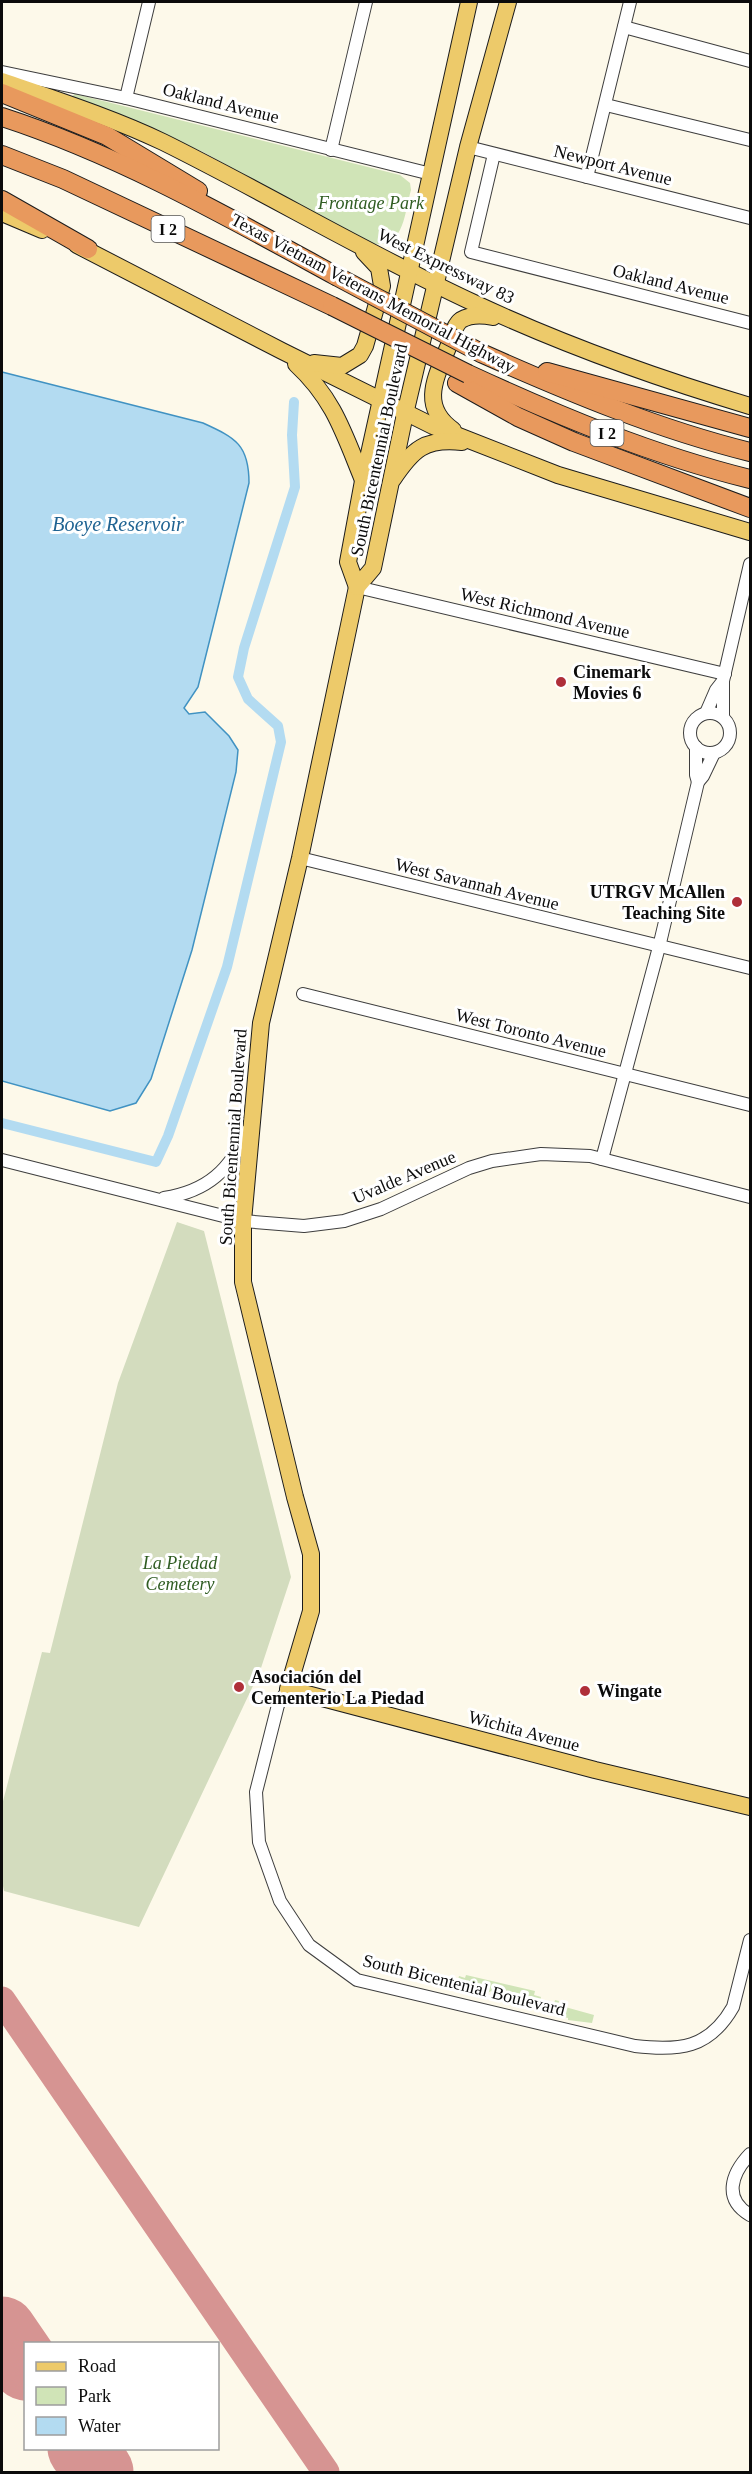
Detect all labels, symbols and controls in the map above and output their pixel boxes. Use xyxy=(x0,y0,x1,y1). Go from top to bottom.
street label: Oakland Avenue xyxy=(161,79,281,127)
street label: Newport Avenue xyxy=(552,141,674,189)
park label: Frontage Park xyxy=(317,193,425,213)
street label: Texas Vietnam Veterans Memorial Highway xyxy=(228,209,518,377)
road number: I 2 xyxy=(152,216,184,242)
street label: West Expressway 83 xyxy=(374,224,518,308)
street label: Oakland Avenue xyxy=(611,260,731,308)
street label: South Bicentennial Boulevard xyxy=(347,342,411,558)
road number: I 2 xyxy=(590,420,624,446)
water label: Boeye Reservoir xyxy=(52,513,184,536)
street label: West Richmond Avenue xyxy=(458,584,632,642)
place label: Cinemark Movies 6 xyxy=(573,662,651,703)
marker: Cinemark Movies 6 xyxy=(554,675,568,689)
street label: West Savannah Avenue xyxy=(393,854,561,914)
place label: UTRGV McAllen Teaching Site xyxy=(590,882,725,923)
marker: UTRGV McAllen Teaching Site xyxy=(730,895,744,909)
street label: West Toronto Avenue xyxy=(454,1005,608,1061)
street label: South Bicentennial Boulevard xyxy=(215,1028,251,1246)
street label: Uvalde Avenue xyxy=(349,1146,459,1208)
park label: La Piedad Cemetery xyxy=(142,1553,218,1594)
place label: Asociación del Cementerio La Piedad xyxy=(251,1667,424,1708)
marker: Asociación del Cementerio La Piedad xyxy=(232,1680,246,1694)
place label: Wingate xyxy=(597,1681,662,1701)
marker: Wingate xyxy=(578,1684,592,1698)
street label: Wichita Avenue xyxy=(466,1707,582,1755)
street label: South Bicentenial Boulevard xyxy=(361,1950,567,2020)
legend xyxy=(24,2342,219,2450)
text: Road xyxy=(78,2356,116,2376)
text: Park xyxy=(78,2386,111,2406)
text: Water xyxy=(78,2416,121,2436)

